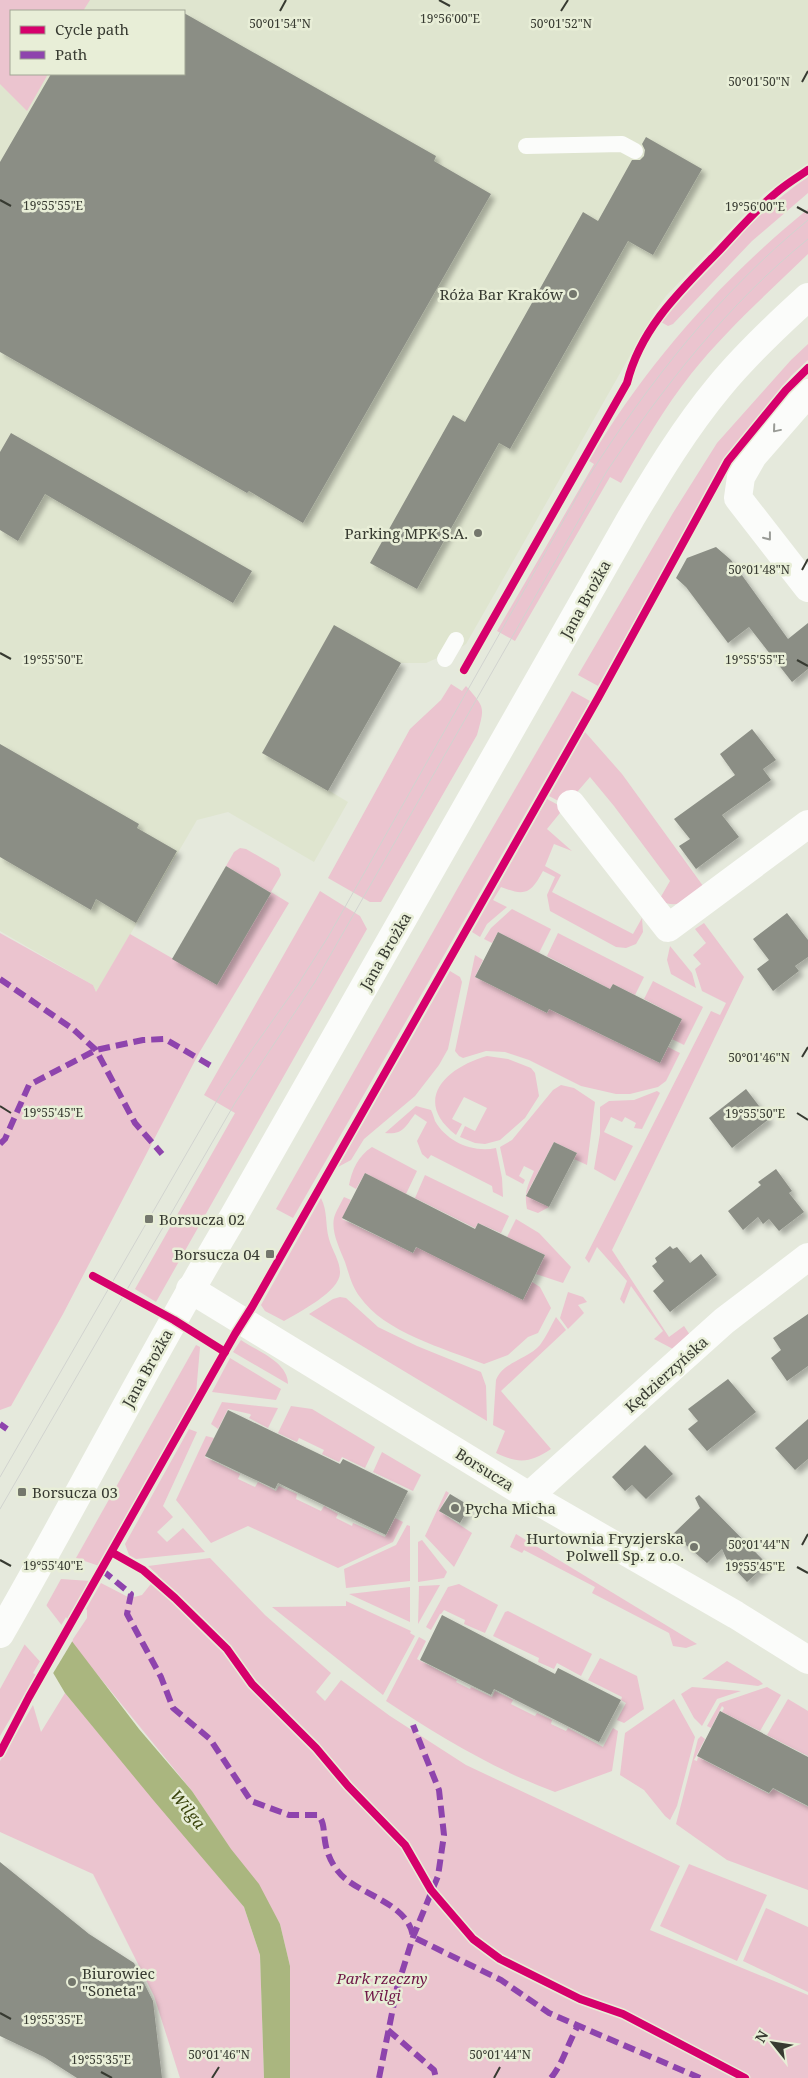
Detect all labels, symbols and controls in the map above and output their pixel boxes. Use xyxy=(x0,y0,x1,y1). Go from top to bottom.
legend xyxy=(10,10,185,75)
text: 19°56'00"E xyxy=(420,10,480,27)
text: 50°01'54"N xyxy=(249,15,311,32)
text: 50°01'52"N xyxy=(530,15,592,32)
text: Cycle path xyxy=(55,19,130,39)
text: Path xyxy=(55,44,88,64)
text: 50°01'50"N xyxy=(728,73,790,90)
text: 19°55'55"E xyxy=(23,197,83,214)
text: 19°56'00"E xyxy=(725,198,785,215)
place label: Róża Bar Kraków xyxy=(440,284,563,304)
marker: Róża Bar Kraków xyxy=(567,288,579,300)
one-way arrow xyxy=(772,424,781,433)
place label: Parking MPK S.A. xyxy=(344,523,468,543)
marker: Parking MPK S.A. xyxy=(472,527,484,539)
one-way arrow xyxy=(762,531,770,540)
street label: Jana Brożka xyxy=(555,556,615,642)
text: 50°01'48"N xyxy=(728,561,790,578)
text: 19°55'50"E xyxy=(23,651,83,668)
text: 19°55'55"E xyxy=(725,651,785,668)
street label: Jana Brożka xyxy=(354,909,415,994)
text: 50°01'46"N xyxy=(728,1049,790,1066)
text: 19°55'45"E xyxy=(23,1104,83,1121)
text: 19°55'50"E xyxy=(725,1105,785,1122)
place label: Borsucza 02 xyxy=(159,1209,245,1229)
marker: Borsucza 02 xyxy=(143,1213,155,1225)
place label: Borsucza 04 xyxy=(174,1244,261,1264)
marker: Borsucza 04 xyxy=(264,1248,276,1260)
street label: Jana Brożka xyxy=(117,1325,177,1411)
street label: Kędzierzyńska xyxy=(620,1332,712,1416)
street label: Borsucza xyxy=(452,1443,518,1495)
place label: Borsucza 03 xyxy=(32,1482,118,1502)
marker: Borsucza 03 xyxy=(16,1486,28,1498)
place label: Pycha Micha xyxy=(465,1498,556,1518)
marker: Pycha Micha xyxy=(449,1502,461,1514)
place label: Hurtownia Fryzjerska Polwell Sp. z o.o. xyxy=(526,1528,684,1565)
text: 50°01'44"N xyxy=(728,1536,790,1553)
marker: Hurtownia Fryzjerska Polwell Sp. z o.o. xyxy=(688,1541,700,1553)
text: 19°55'40"E xyxy=(23,1557,83,1574)
text: 19°55'45"E xyxy=(725,1558,785,1575)
water label: Wilga xyxy=(165,1785,211,1834)
place label: Biurowiec "Soneta" xyxy=(82,1963,155,2000)
park label: Park rzeczny Wilgi xyxy=(335,1968,428,2005)
marker: Biurowiec "Soneta" xyxy=(66,1976,78,1988)
text: 19°55'35"E xyxy=(23,2011,83,2028)
north arrow xyxy=(748,2018,798,2068)
text: N xyxy=(750,2027,772,2046)
text: 50°01'46"N xyxy=(188,2046,250,2063)
text: 50°01'44"N xyxy=(469,2046,531,2063)
text: 19°55'35"E xyxy=(71,2051,131,2068)

